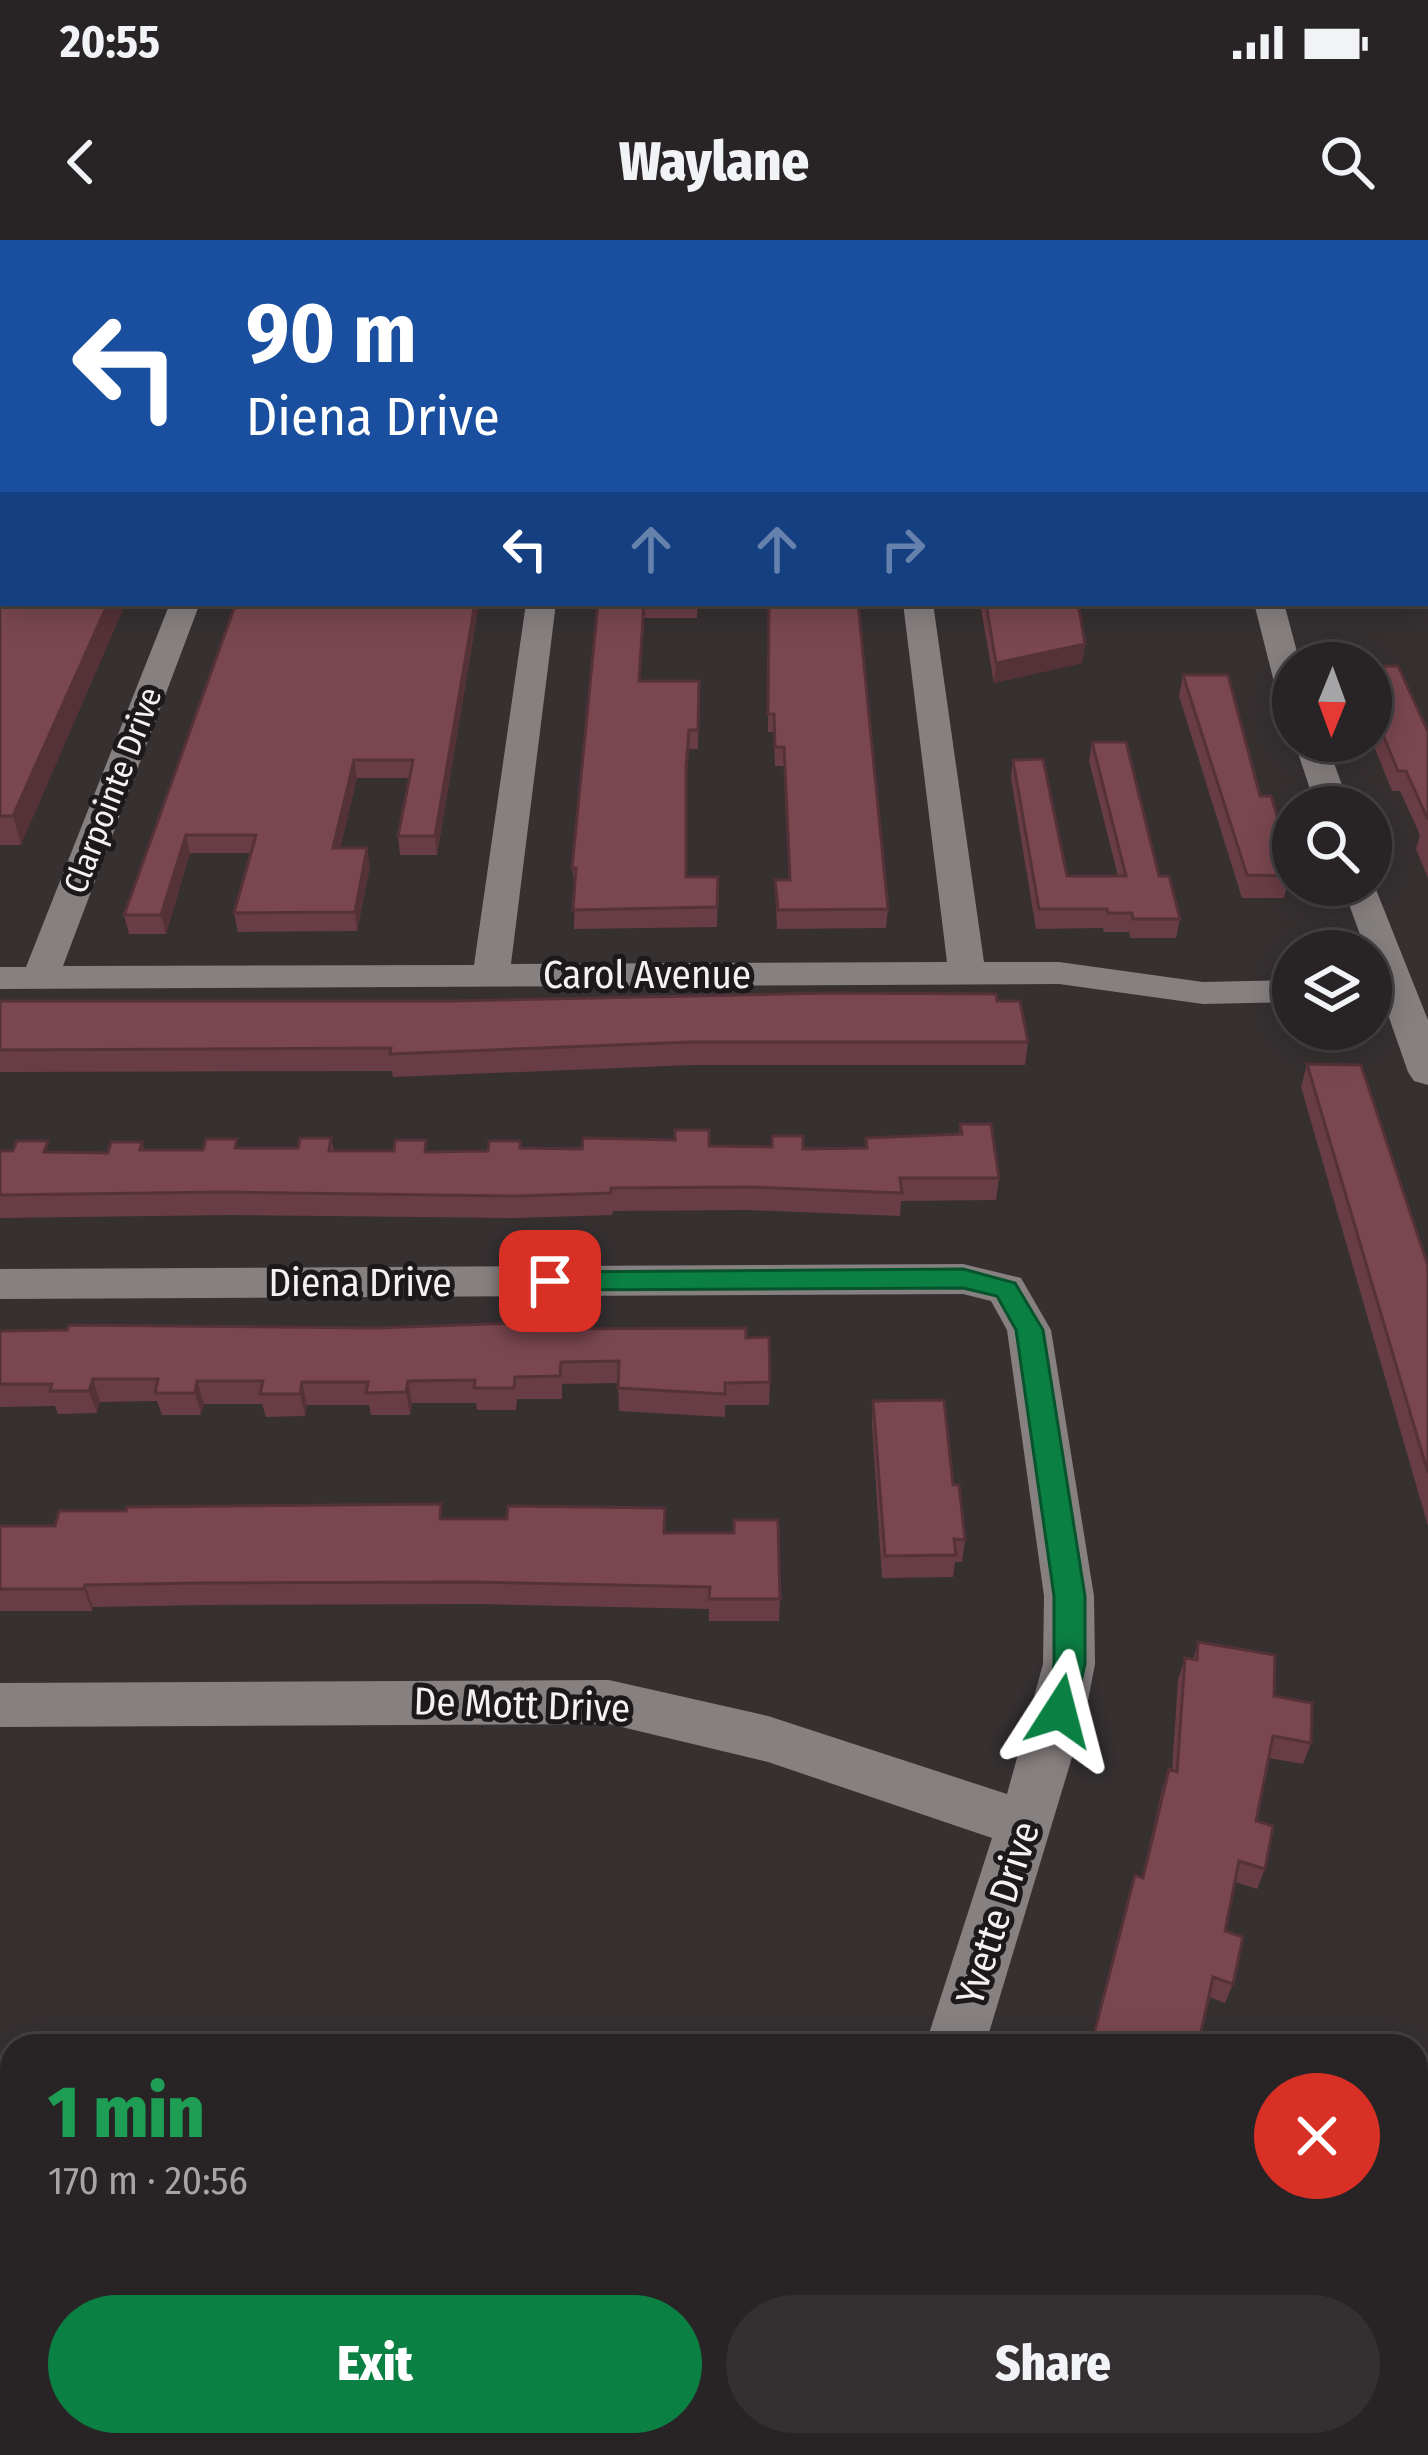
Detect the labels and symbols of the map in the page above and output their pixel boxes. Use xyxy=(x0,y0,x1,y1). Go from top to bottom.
north arrow xyxy=(1272,642,1392,762)
street label: Clarpointe Drive xyxy=(55,682,171,899)
street label: Carol Avenue xyxy=(543,952,751,998)
pin xyxy=(499,1230,601,1332)
street label: Diena Drive xyxy=(268,1260,452,1306)
position arrow xyxy=(997,1648,1123,1774)
street label: De Mott Drive xyxy=(413,1678,631,1732)
street label: Yvette Drive xyxy=(947,1816,1049,2011)

